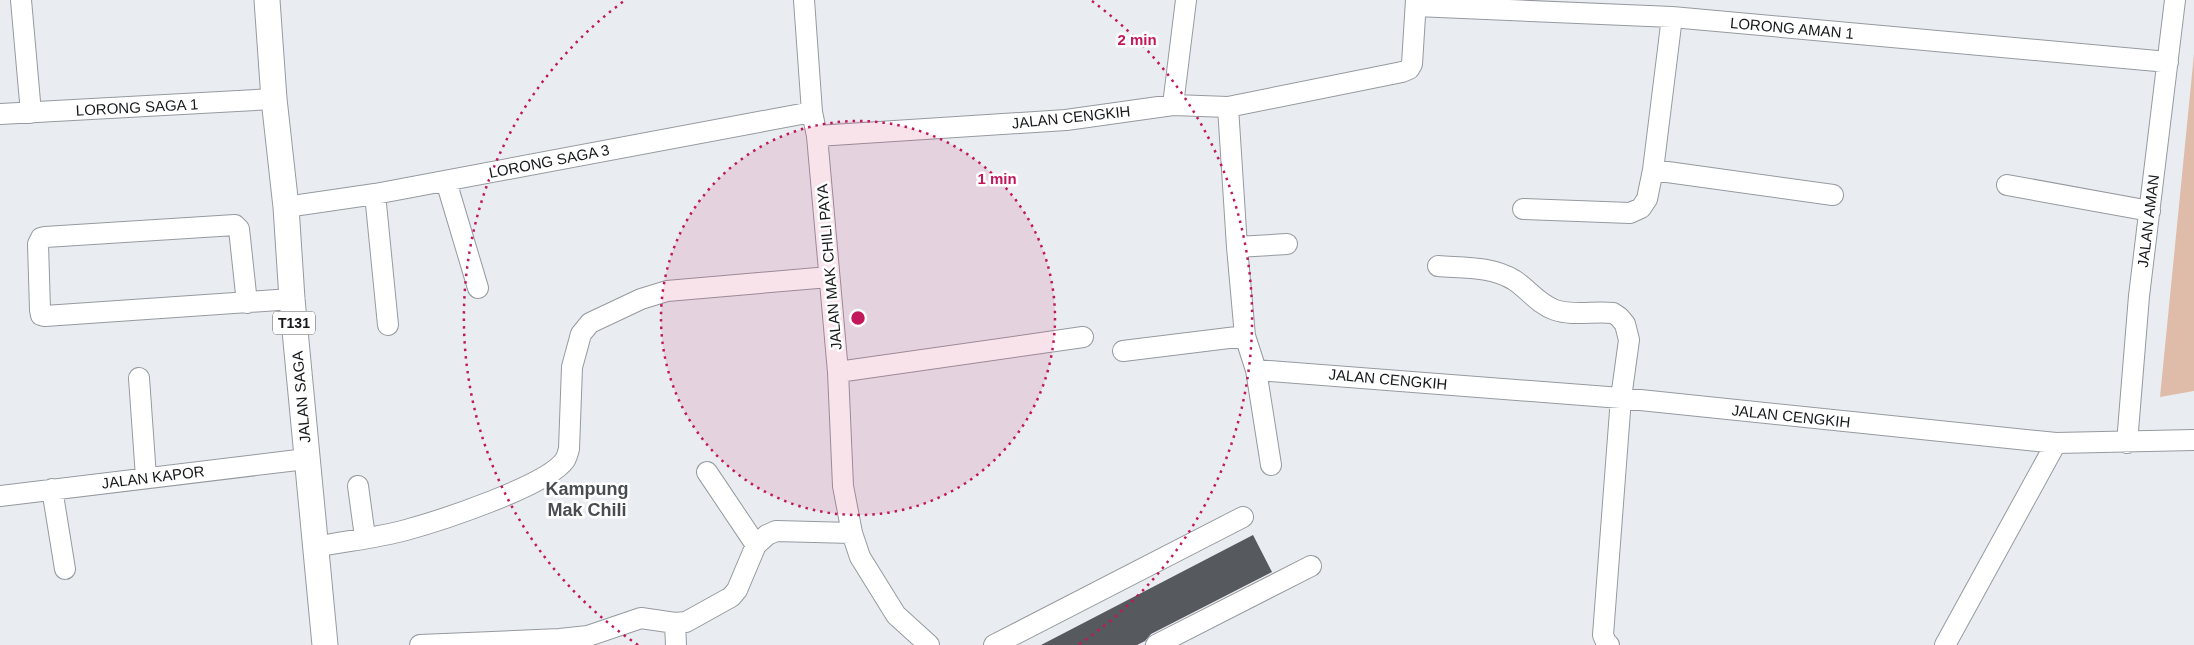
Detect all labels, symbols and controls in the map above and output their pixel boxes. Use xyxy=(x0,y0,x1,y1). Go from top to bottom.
street label: LORONG AMAN 1 xyxy=(1729,14,1855,42)
text: 2 min xyxy=(1117,31,1157,48)
street label: LORONG SAGA 1 xyxy=(75,95,199,119)
street label: JALAN CENGKIH xyxy=(1011,102,1131,132)
street label: LORONG SAGA 3 xyxy=(487,141,611,181)
text: 1 min xyxy=(977,170,1017,187)
street label: JALAN AMAN xyxy=(2134,174,2162,268)
street label: JALAN MAK CHILI PAYA xyxy=(813,183,845,351)
centre of rings xyxy=(849,309,867,327)
road number: T131 xyxy=(273,312,315,334)
street label: JALAN SAGA xyxy=(288,350,314,444)
street label: JALAN CENGKIH xyxy=(1328,365,1448,393)
street label: JALAN CENGKIH xyxy=(1731,401,1851,431)
street label: JALAN KAPOR xyxy=(101,462,205,492)
district label: Kampung Mak Chili xyxy=(546,479,629,520)

